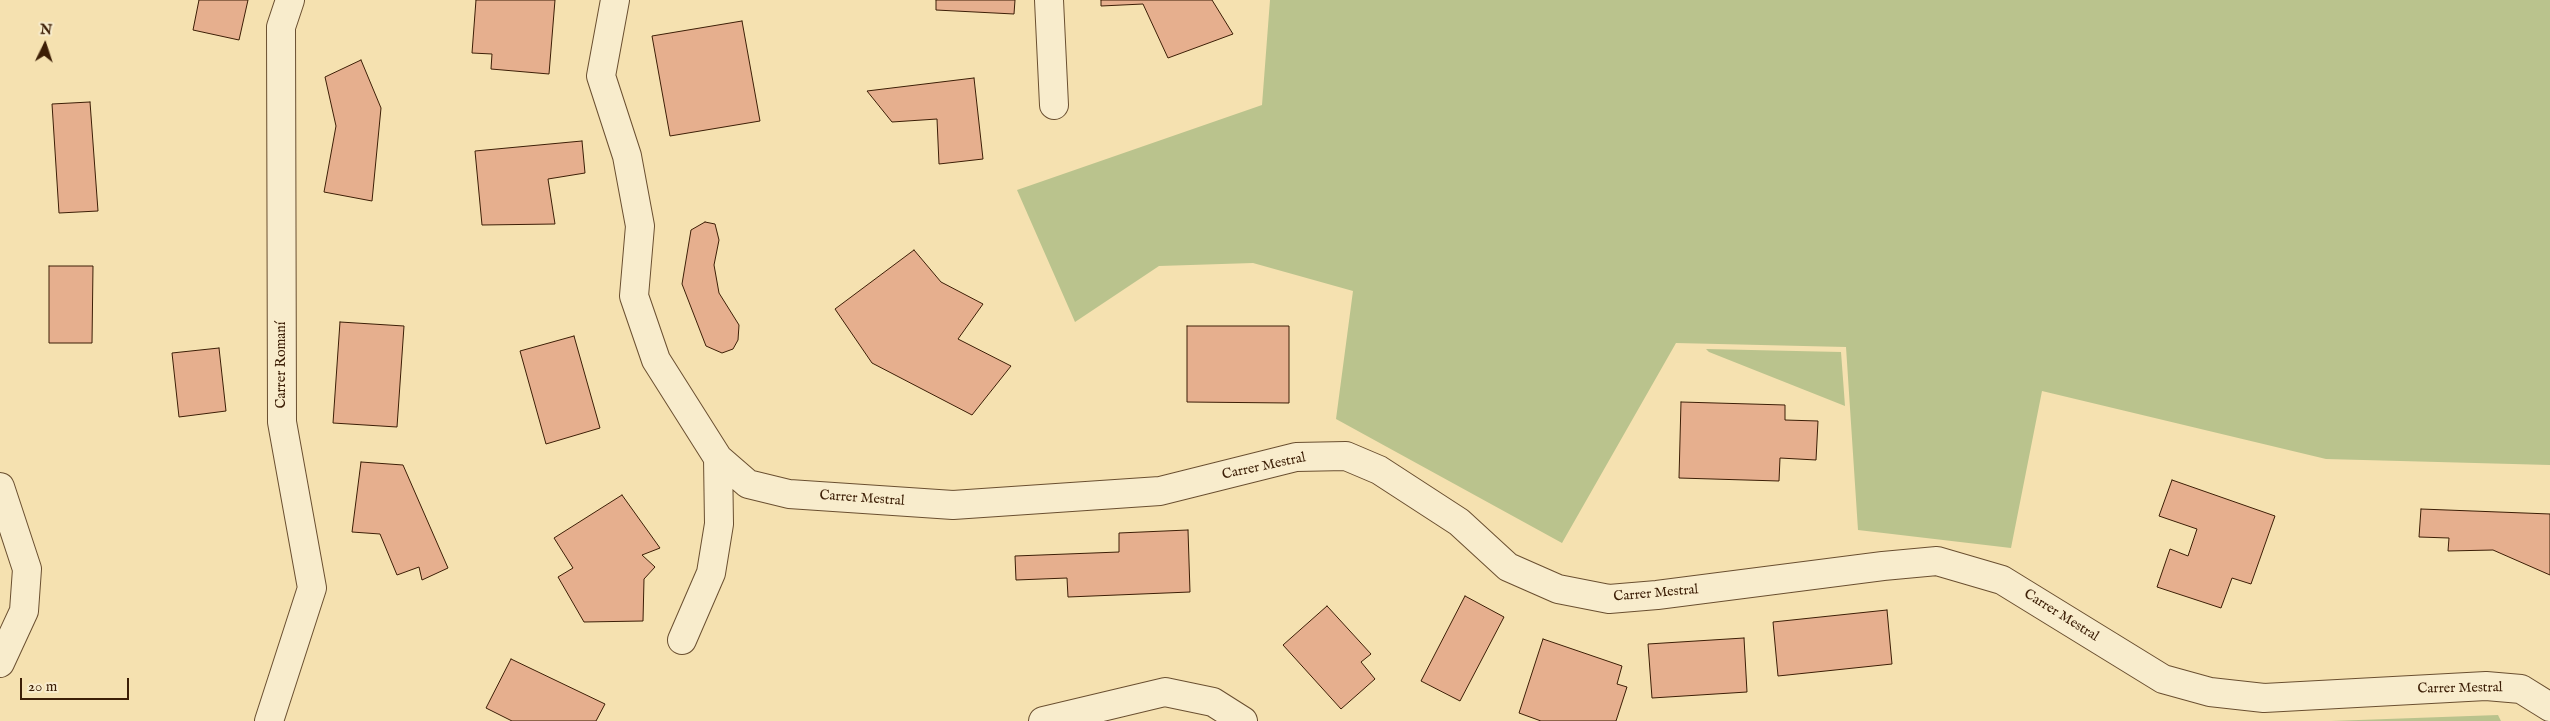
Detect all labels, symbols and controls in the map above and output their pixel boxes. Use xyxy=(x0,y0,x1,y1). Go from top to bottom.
north arrow xyxy=(20,20,70,70)
text: N xyxy=(39,21,53,39)
street label: Carrer Romaní xyxy=(274,321,290,409)
street label: Carrer Mestral xyxy=(1221,450,1307,484)
street label: Carrer Mestral xyxy=(819,488,905,510)
street label: Carrer Mestral xyxy=(1613,582,1699,606)
street label: Carrer Mestral xyxy=(2020,586,2102,646)
scale bar xyxy=(22,668,131,700)
text: 20 m xyxy=(28,677,57,696)
street label: Carrer Mestral xyxy=(2417,680,2503,698)

